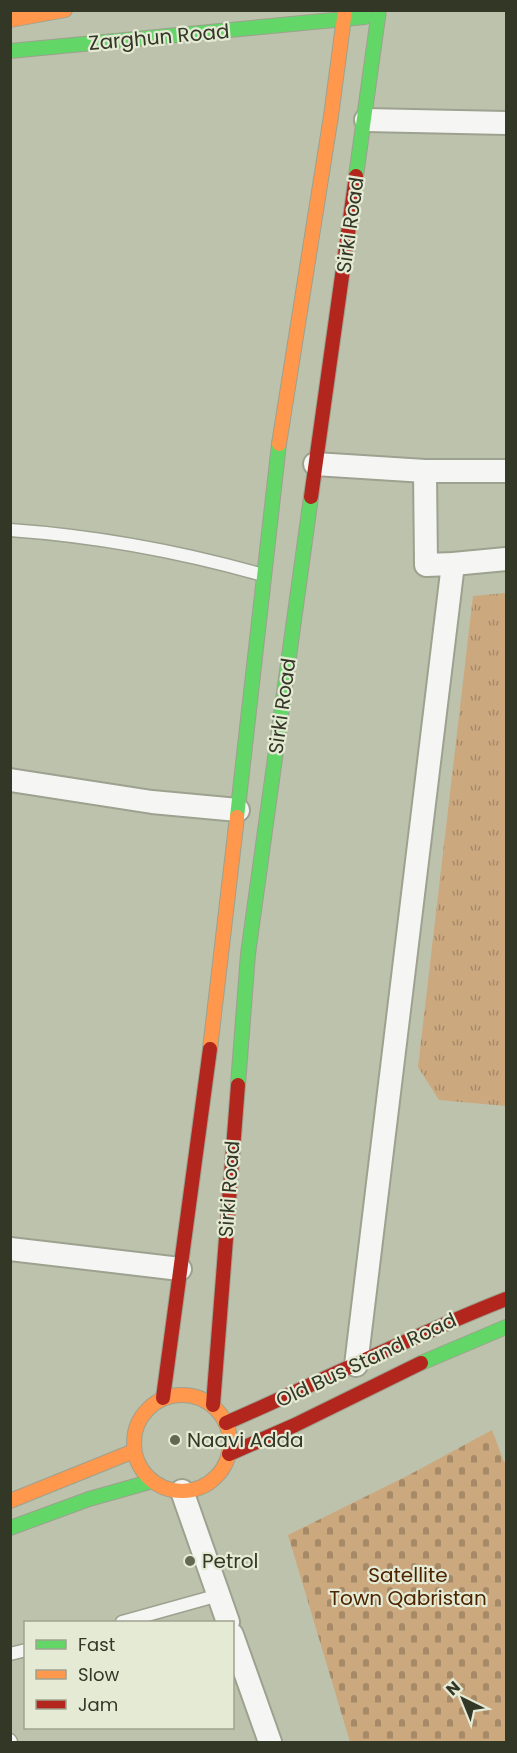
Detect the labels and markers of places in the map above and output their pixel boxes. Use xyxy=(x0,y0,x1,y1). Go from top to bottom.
place label: Naavi Adda xyxy=(187,1426,304,1454)
marker: Naavi Adda xyxy=(168,1433,182,1447)
place label: Petrol xyxy=(202,1547,258,1575)
marker: Petrol xyxy=(183,1554,197,1568)

